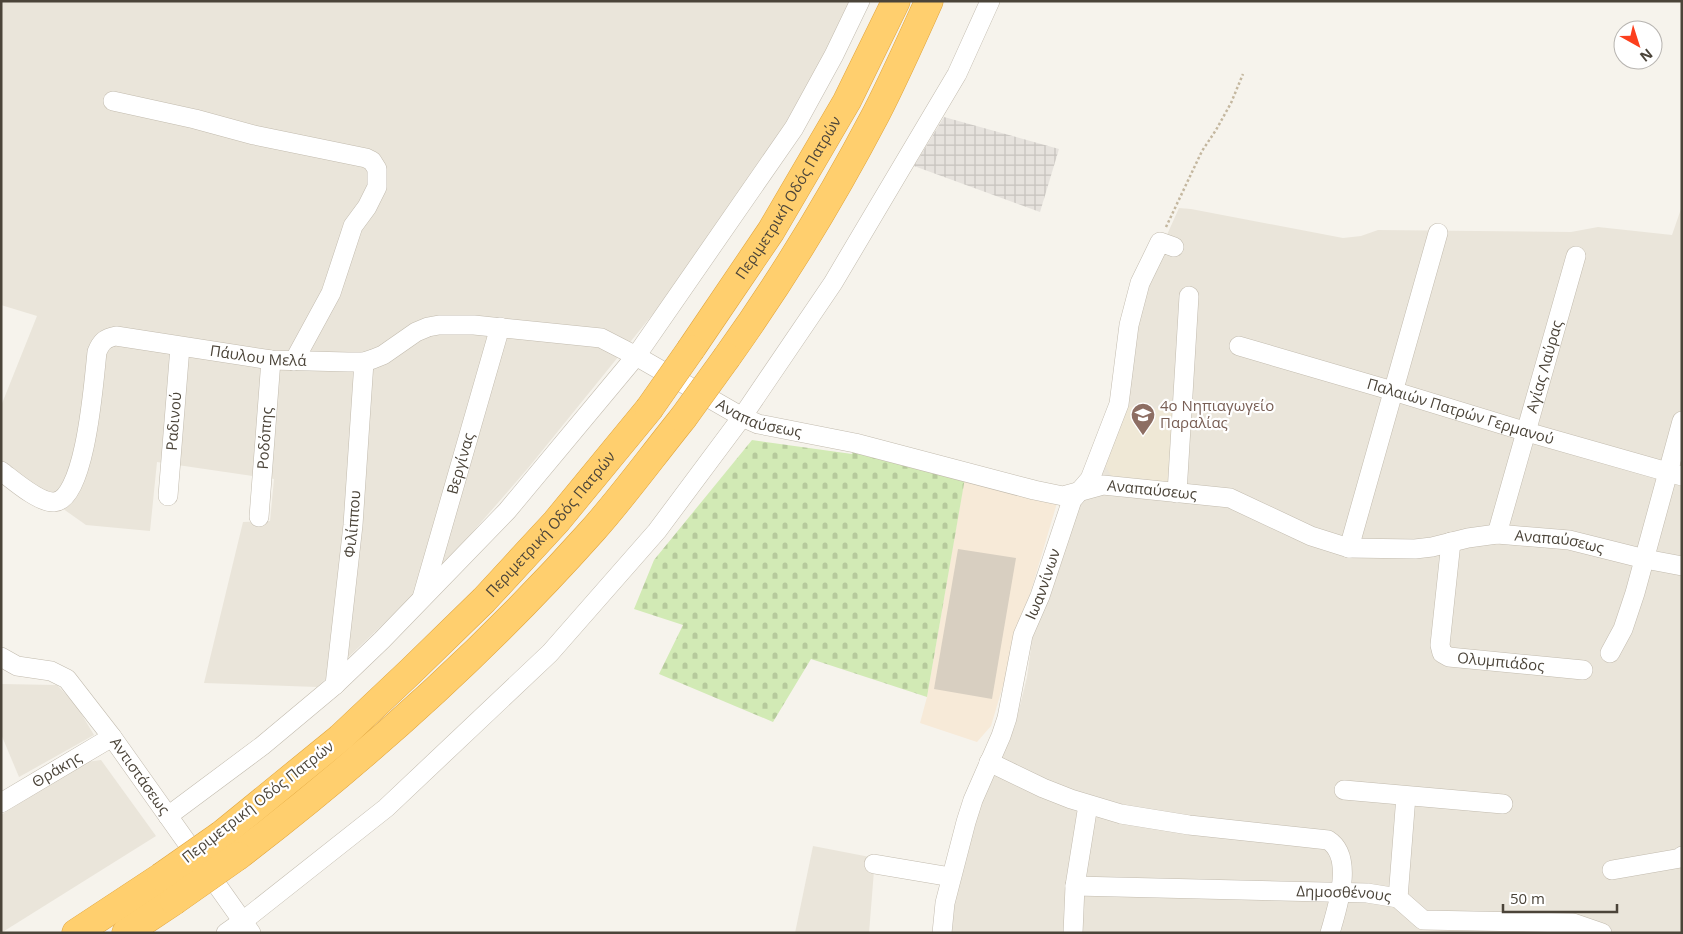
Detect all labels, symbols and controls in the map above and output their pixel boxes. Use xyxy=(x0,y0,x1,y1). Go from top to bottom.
north arrow xyxy=(1613,20,1663,70)
text: N xyxy=(1636,45,1657,66)
street label: Περιμετρική Οδός Πατρών xyxy=(730,112,845,283)
street label: Αγίας Λαύρας xyxy=(1521,318,1566,415)
street label: Πάυλου Μελά xyxy=(209,340,307,370)
street label: Παλαιών Πατρών Γερμανού xyxy=(1365,373,1557,448)
street label: Ραδινού xyxy=(161,391,185,451)
street label: Αναπαύσεως xyxy=(713,393,804,441)
place label: 4o Νηπιαγωγείο Παραλίας xyxy=(1160,395,1274,432)
school or university icon: 4o Νηπιαγωγείο Παραλίας xyxy=(1130,402,1156,436)
street label: Ροδόπης xyxy=(252,406,276,470)
street label: Βεργίνας xyxy=(441,430,478,496)
street label: Περιμετρική Οδός Πατρών xyxy=(481,446,619,601)
street label: Αναπαύσεως xyxy=(1106,474,1198,504)
street label: Φιλίππου xyxy=(338,489,364,559)
street label: Αναπαύσεως xyxy=(1514,525,1606,557)
street label: Ιωαννίνων xyxy=(1020,546,1064,622)
street label: Ολυμπιάδος xyxy=(1456,647,1545,675)
street label: Αντιστάσεως xyxy=(106,733,175,818)
street label: Περιμετρική Οδός Πατρών xyxy=(177,736,337,867)
street label: Θράκης xyxy=(28,746,85,791)
street label: Δημοσθένους xyxy=(1296,880,1393,906)
scale bar xyxy=(1503,882,1617,914)
text: 50 m xyxy=(1510,888,1545,908)

